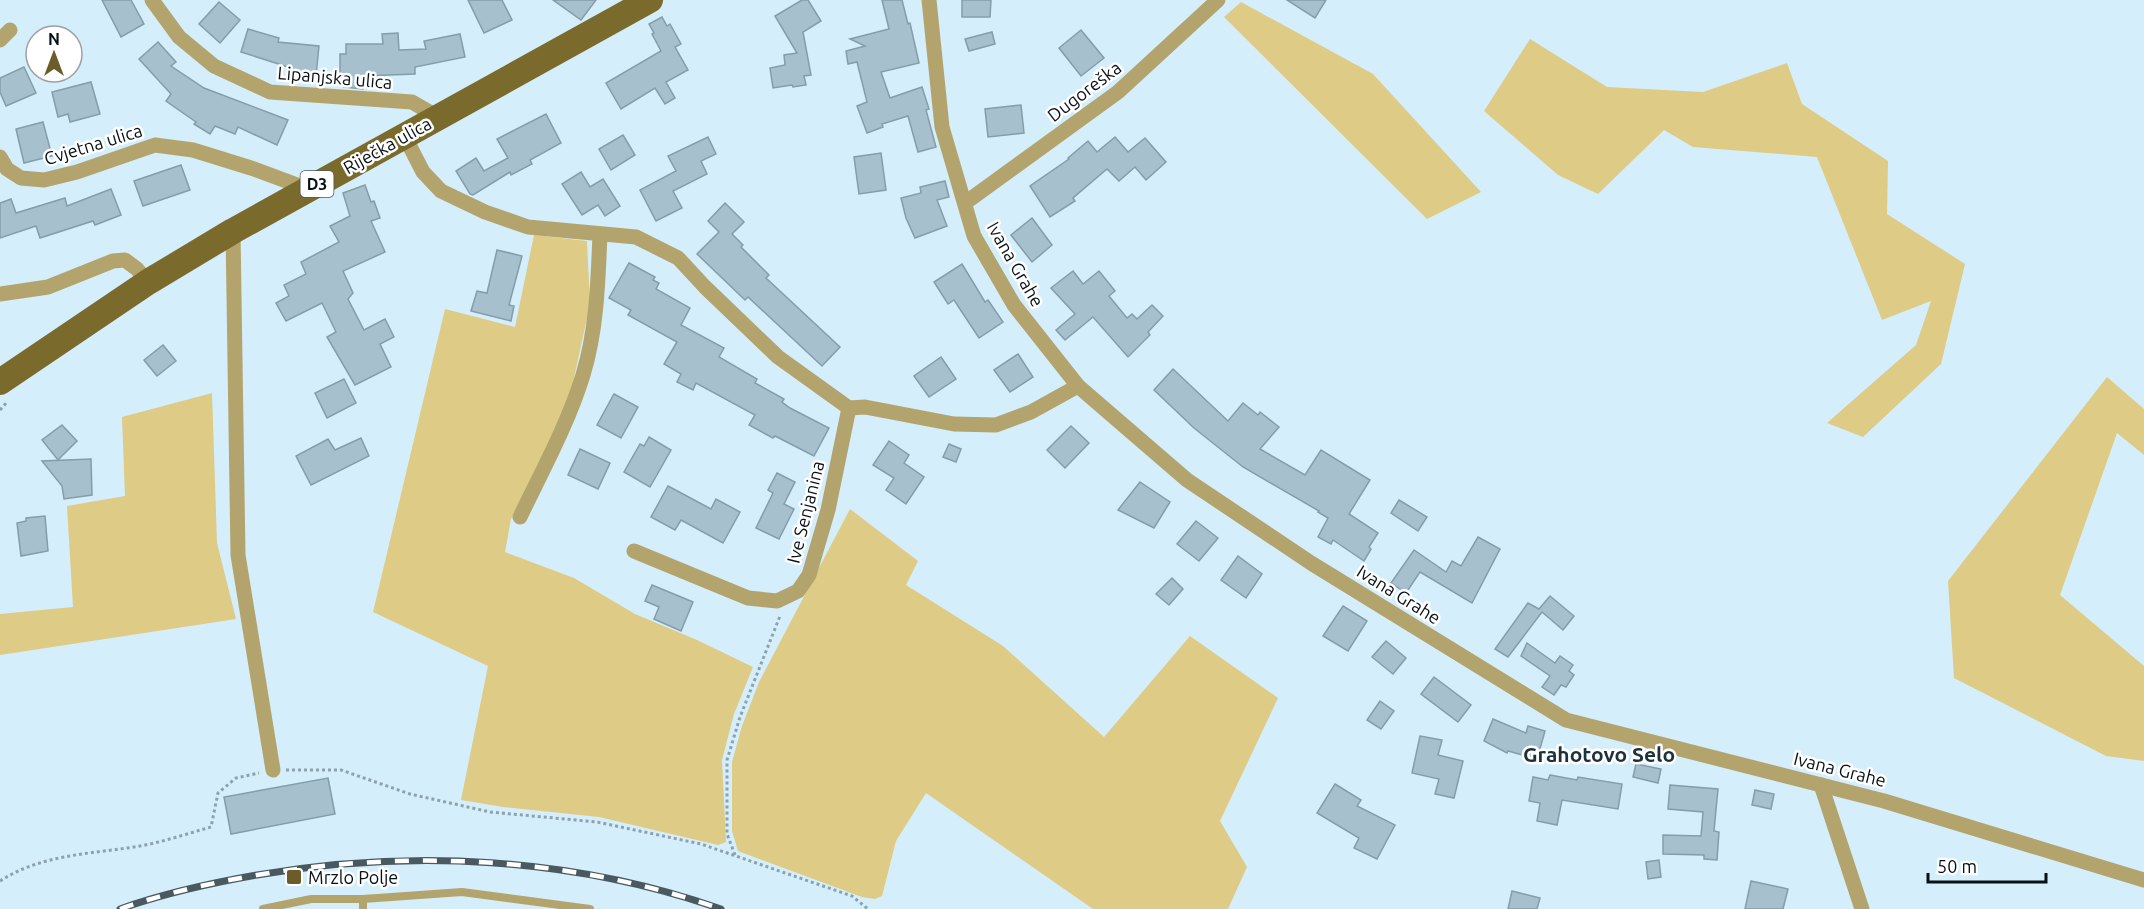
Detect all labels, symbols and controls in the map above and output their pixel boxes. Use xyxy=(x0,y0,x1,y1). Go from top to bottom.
north arrow xyxy=(24,24,84,84)
text: N xyxy=(48,30,60,48)
street label: Dugoreška xyxy=(1043,57,1125,125)
street label: Lipanjska ulica xyxy=(277,62,393,92)
street label: Riječka ulica xyxy=(339,113,435,177)
street label: Cvjetna ulica xyxy=(41,120,145,168)
road number: D3 xyxy=(300,171,334,197)
street label: Ivana Grahe xyxy=(984,218,1048,310)
street label: Ive Senjanina xyxy=(783,459,827,565)
street label: Ivana Grahe xyxy=(1354,560,1444,628)
district label: Grahotovo Selo xyxy=(1523,742,1675,766)
street label: Ivana Grahe xyxy=(1792,748,1888,790)
scale bar xyxy=(1928,846,2046,884)
text: 50 m xyxy=(1937,856,1977,876)
place label: Mrzlo Polje xyxy=(308,867,398,887)
marker: Mrzlo Polje xyxy=(285,868,303,886)

